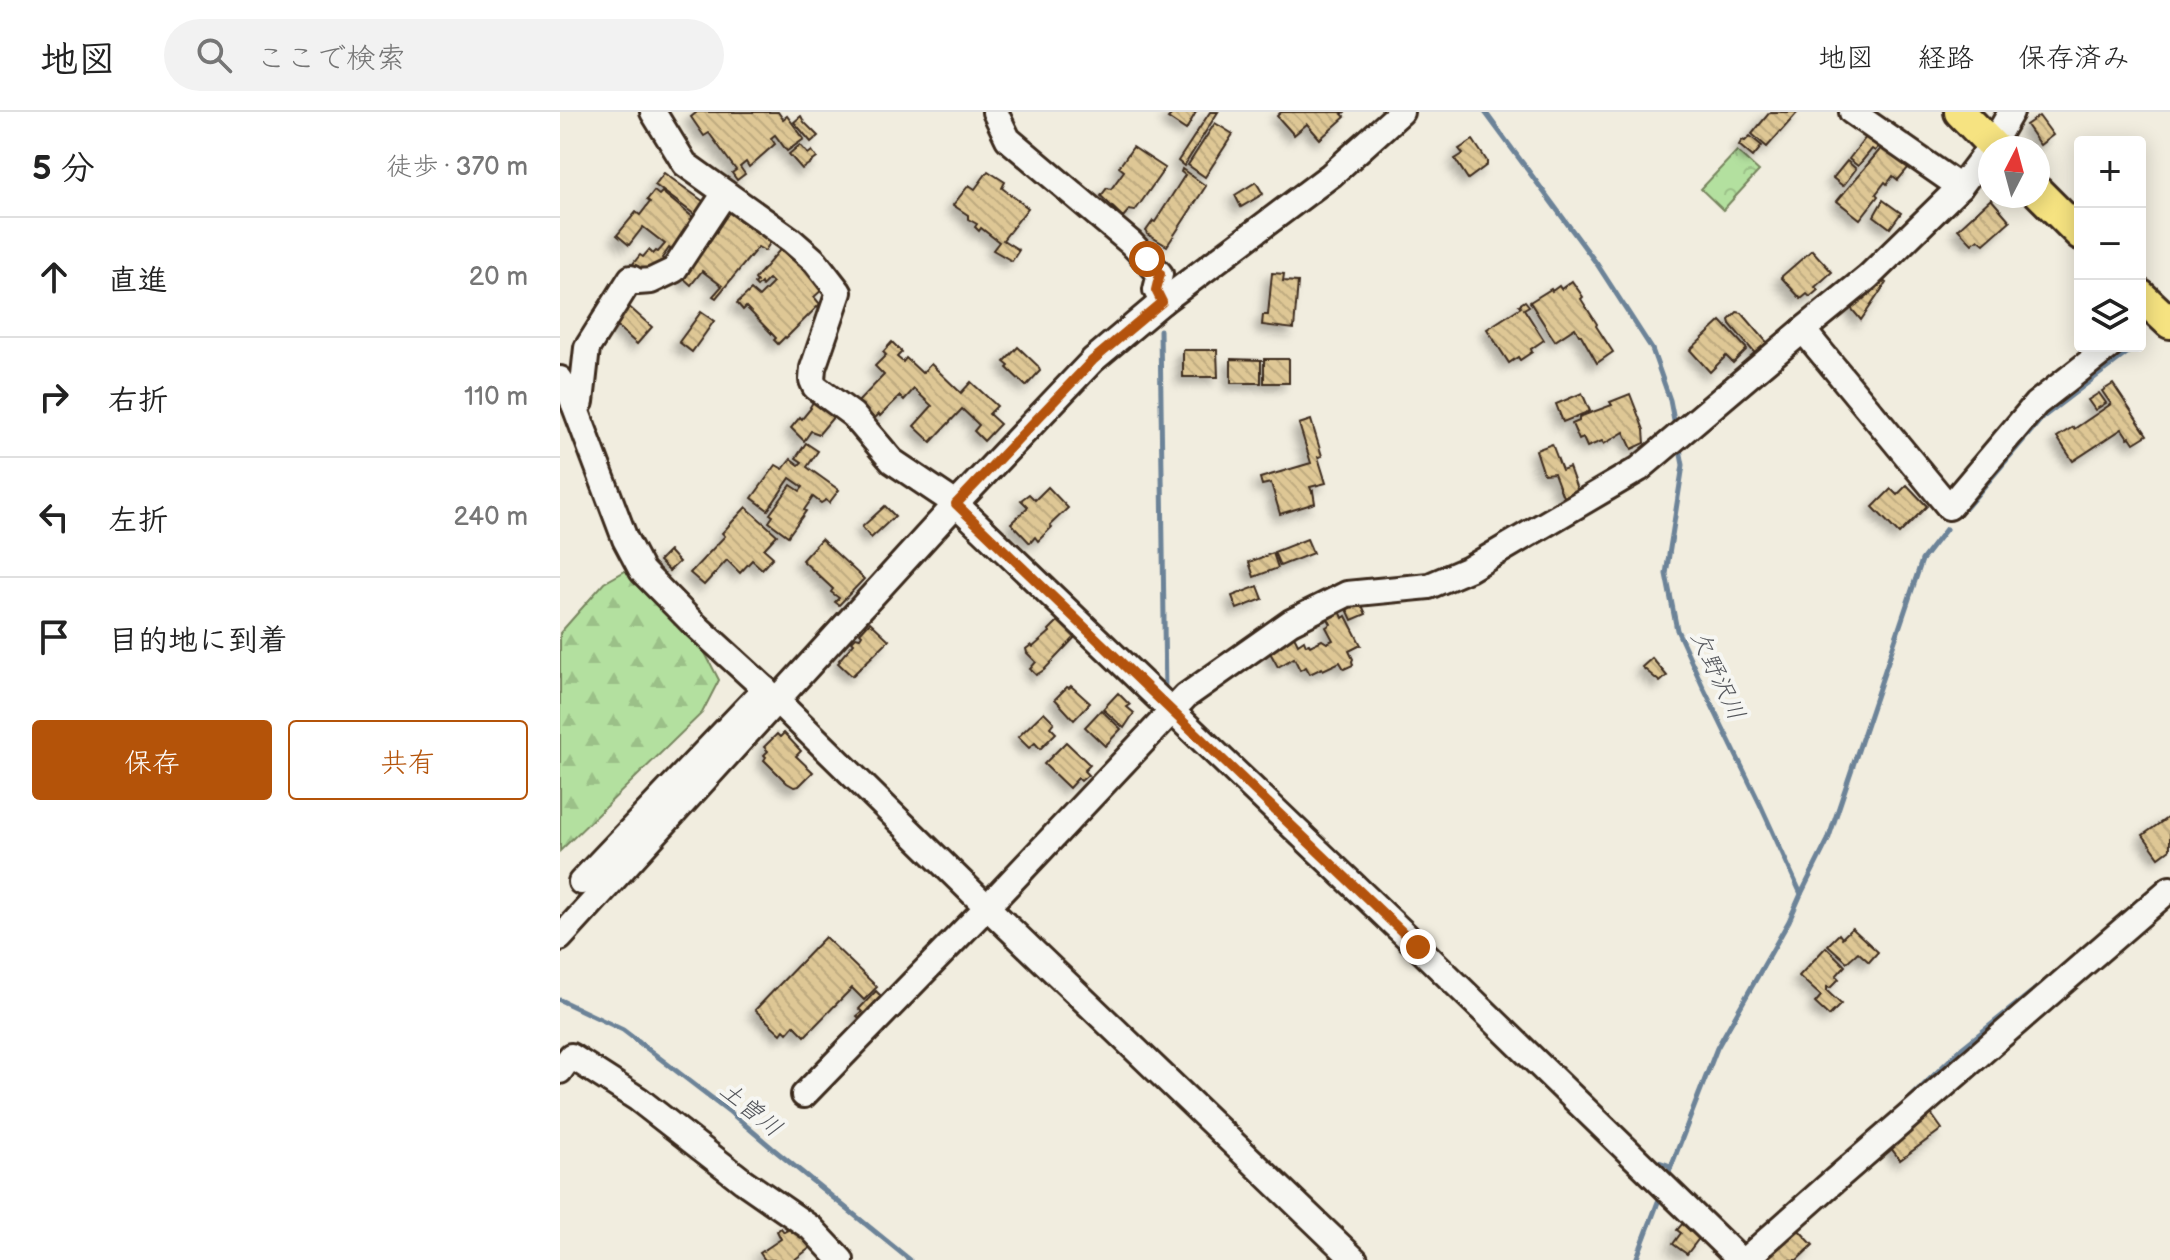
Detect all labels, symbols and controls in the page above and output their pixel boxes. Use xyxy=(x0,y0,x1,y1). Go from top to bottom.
search box xyxy=(164,19,724,91)
icon: search xyxy=(192,33,236,77)
text: 地図 xyxy=(40,38,116,83)
text: ここで検索 xyxy=(256,41,406,77)
text: 地図 xyxy=(1818,42,1874,75)
text: 経路 xyxy=(1918,42,1974,75)
text: 保存済み xyxy=(2018,42,2130,75)
north arrow xyxy=(1978,136,2050,208)
map controls xyxy=(2074,136,2146,352)
button: + xyxy=(2074,136,2146,208)
text: 5 分 xyxy=(32,148,95,189)
text: 徒歩 · 370 m xyxy=(386,152,528,183)
button: − xyxy=(2074,208,2146,280)
route start xyxy=(1129,241,1165,277)
icon: ahead xyxy=(32,255,76,299)
text: 20 m xyxy=(469,262,528,293)
text: 直進 xyxy=(108,263,168,299)
button: layers xyxy=(2074,280,2146,352)
icon: right xyxy=(32,375,76,419)
text: 110 m xyxy=(464,382,528,413)
text: 右折 xyxy=(108,383,168,419)
icon: left xyxy=(32,495,76,539)
text: 240 m xyxy=(453,502,528,533)
text: 左折 xyxy=(108,503,168,539)
icon: arrive xyxy=(32,615,76,659)
text: 目的地に到着 xyxy=(108,623,288,659)
water label: 欠野沢川 xyxy=(1684,626,1751,725)
button: 保存 xyxy=(32,720,272,800)
button: 共有 xyxy=(288,720,528,800)
route end xyxy=(1400,929,1436,965)
water label: 土曽川 xyxy=(714,1075,788,1143)

